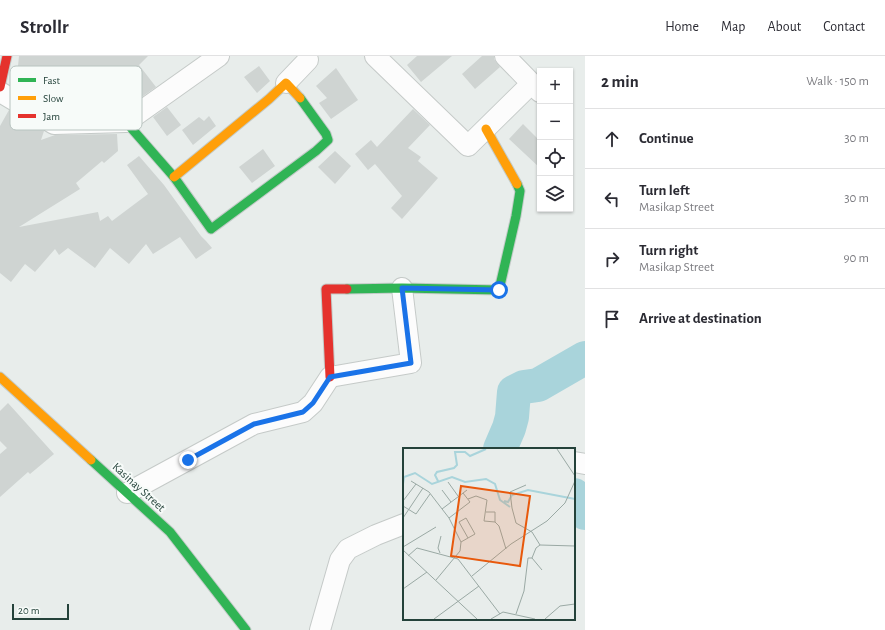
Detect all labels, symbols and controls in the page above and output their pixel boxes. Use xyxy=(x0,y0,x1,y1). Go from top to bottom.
text: Strollr xyxy=(20,18,69,37)
text: Home xyxy=(665,20,699,34)
text: Map xyxy=(721,20,745,34)
text: About xyxy=(767,20,801,34)
text: Contact xyxy=(823,20,865,34)
legend xyxy=(10,66,142,130)
map controls xyxy=(537,68,573,212)
button: + xyxy=(537,68,573,104)
text: 2 min xyxy=(601,73,639,90)
text: Fast xyxy=(43,75,61,86)
text: Walk · 150 m xyxy=(806,75,869,88)
text: Slow xyxy=(43,93,64,104)
button: − xyxy=(537,104,573,140)
text: Jam xyxy=(43,111,60,122)
icon: ahead xyxy=(601,128,623,150)
text: Continue xyxy=(639,131,694,146)
text: 30 m xyxy=(844,132,869,145)
button: locate xyxy=(537,140,573,176)
button: layers xyxy=(537,176,573,212)
text: Turn left xyxy=(639,183,690,198)
icon: left xyxy=(601,188,623,210)
text: 30 m xyxy=(844,192,869,205)
text: Masikap Street xyxy=(639,201,714,214)
text: Turn right xyxy=(639,243,698,258)
icon: right xyxy=(601,248,623,270)
text: 90 m xyxy=(843,252,869,265)
text: Masikap Street xyxy=(639,261,714,274)
route start xyxy=(490,281,508,299)
icon: arrive xyxy=(601,308,623,330)
text: Arrive at destination xyxy=(639,311,762,326)
inset map xyxy=(403,448,575,620)
route end xyxy=(179,451,197,469)
street label: Kasinay Street xyxy=(110,460,168,514)
scale bar xyxy=(12,602,69,621)
text: 20 m xyxy=(18,605,39,616)

